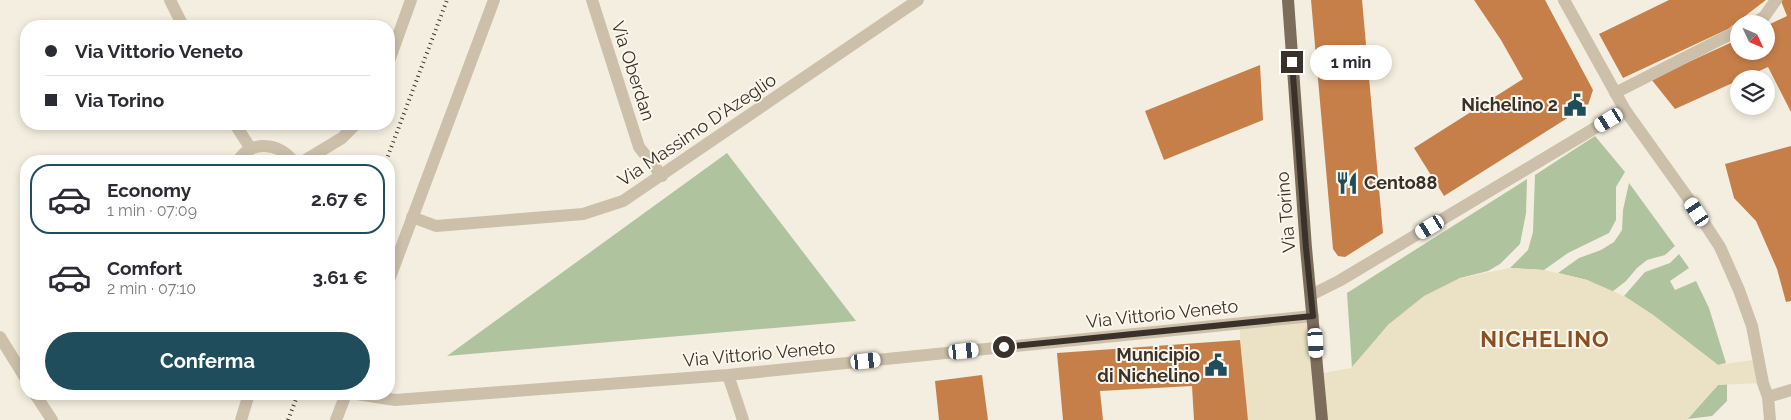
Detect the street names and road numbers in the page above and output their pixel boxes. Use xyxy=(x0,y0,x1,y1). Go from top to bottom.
street label: Via Oberdan xyxy=(608,18,659,123)
street label: Via Massimo D'Azeglio xyxy=(614,69,780,190)
street label: Via Torino xyxy=(1271,170,1299,253)
street label: Via Vittorio Veneto xyxy=(1085,295,1239,332)
street label: Via Vittorio Veneto xyxy=(682,336,836,371)

